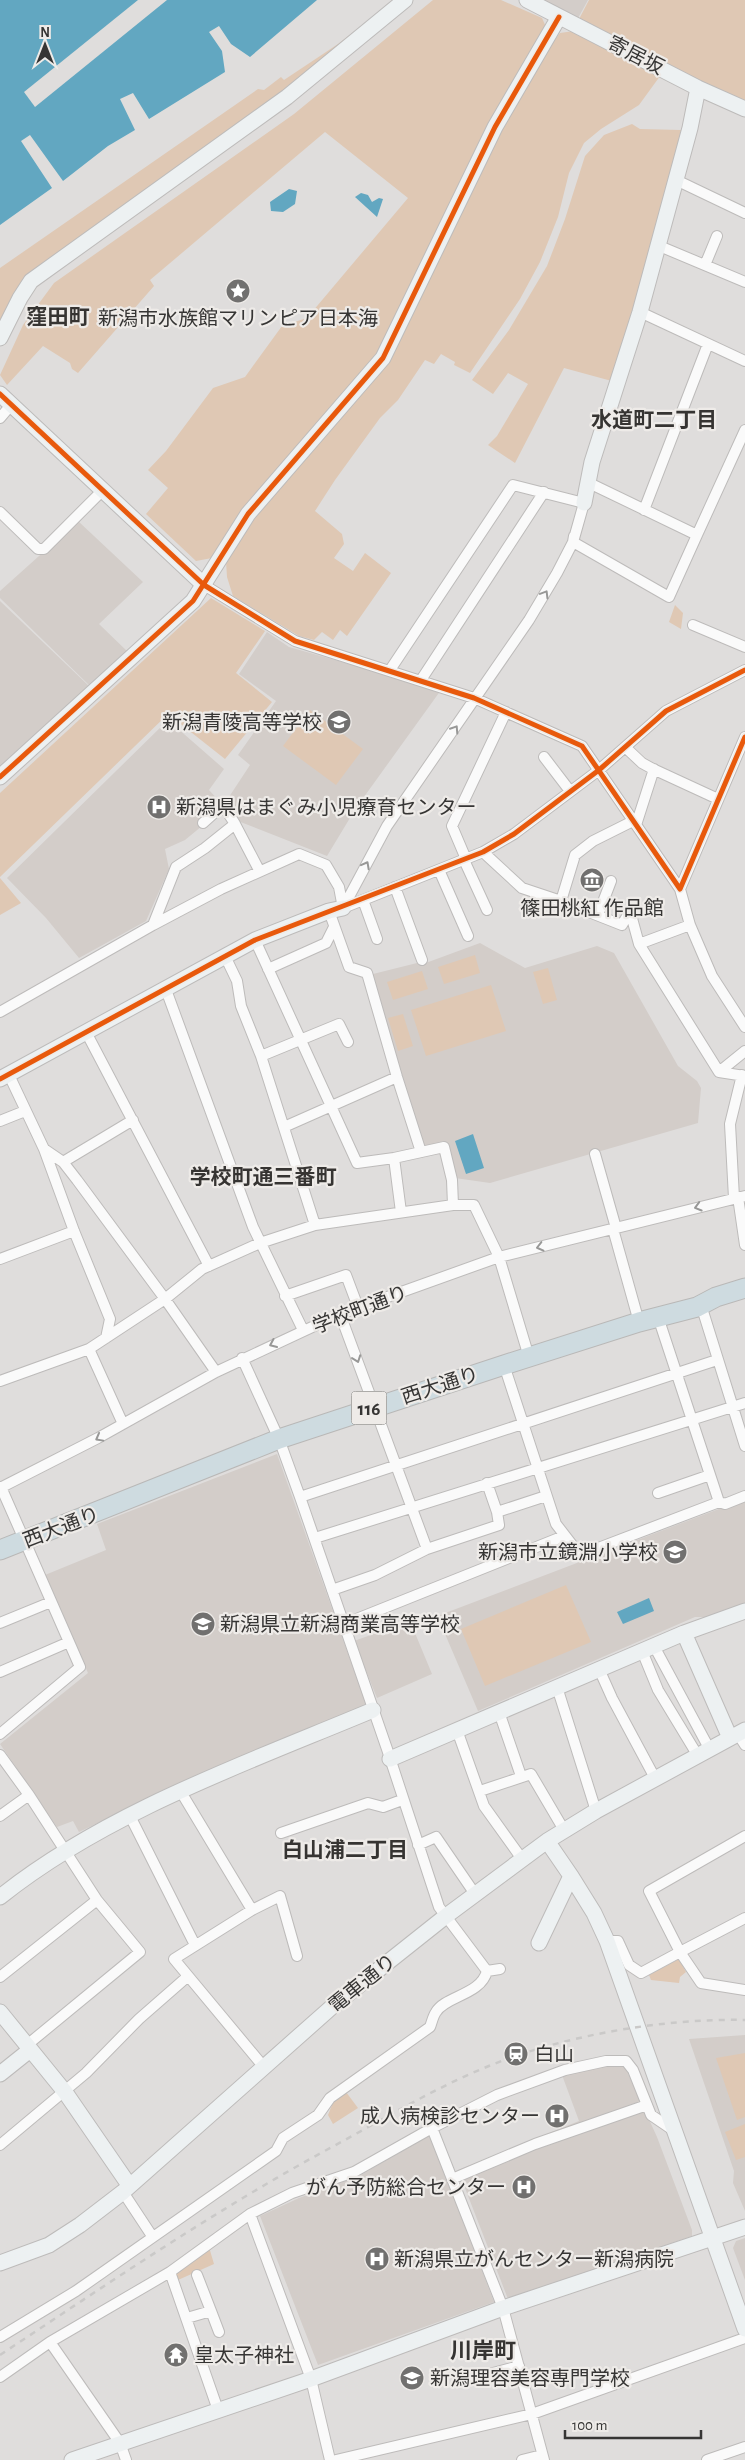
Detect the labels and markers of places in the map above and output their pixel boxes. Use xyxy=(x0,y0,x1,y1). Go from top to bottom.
place icon: 新潟市水族館マリンピア日本海 xyxy=(225,278,251,304)
place label: 新潟市水族館マリンピア日本海 xyxy=(98,308,378,329)
school or university icon: 新潟青陵高等学校 xyxy=(326,709,352,735)
place label: 新潟青陵高等学校 xyxy=(162,712,322,733)
hospital icon: 新潟県はまぐみ小児療育センター xyxy=(146,794,172,820)
place label: 新潟県はまぐみ小児療育センター xyxy=(176,797,477,818)
museum icon: 篠田桃紅 作品館 xyxy=(579,867,605,893)
place label: 篠田桃紅 作品館 xyxy=(520,898,664,919)
school or university icon: 新潟市立鏡淵小学校 xyxy=(662,1539,688,1565)
place label: 新潟市立鏡淵小学校 xyxy=(478,1542,658,1563)
school or university icon: 新潟県立新潟商業高等学校 xyxy=(190,1611,216,1637)
place label: 新潟県立新潟商業高等学校 xyxy=(220,1614,460,1635)
station icon: 白山 xyxy=(503,2041,529,2067)
place label: 白山 xyxy=(534,2044,574,2065)
hospital icon: 成人病検診センター xyxy=(544,2103,570,2129)
place label: 成人病検診センター xyxy=(360,2105,540,2127)
hospital icon: がん予防総合センター xyxy=(511,2174,537,2200)
place label: がん予防総合センター xyxy=(306,2177,506,2198)
hospital icon: 新潟県立がんセンター新潟病院 xyxy=(364,2246,390,2272)
place label: 新潟県立がんセンター新潟病院 xyxy=(394,2248,674,2270)
temple icon: 皇太子神社 xyxy=(163,2342,189,2368)
place label: 皇太子神社 xyxy=(194,2345,294,2366)
school or university icon: 新潟理容美容専門学校 xyxy=(399,2365,425,2391)
place label: 新潟理容美容専門学校 xyxy=(430,2368,630,2389)

